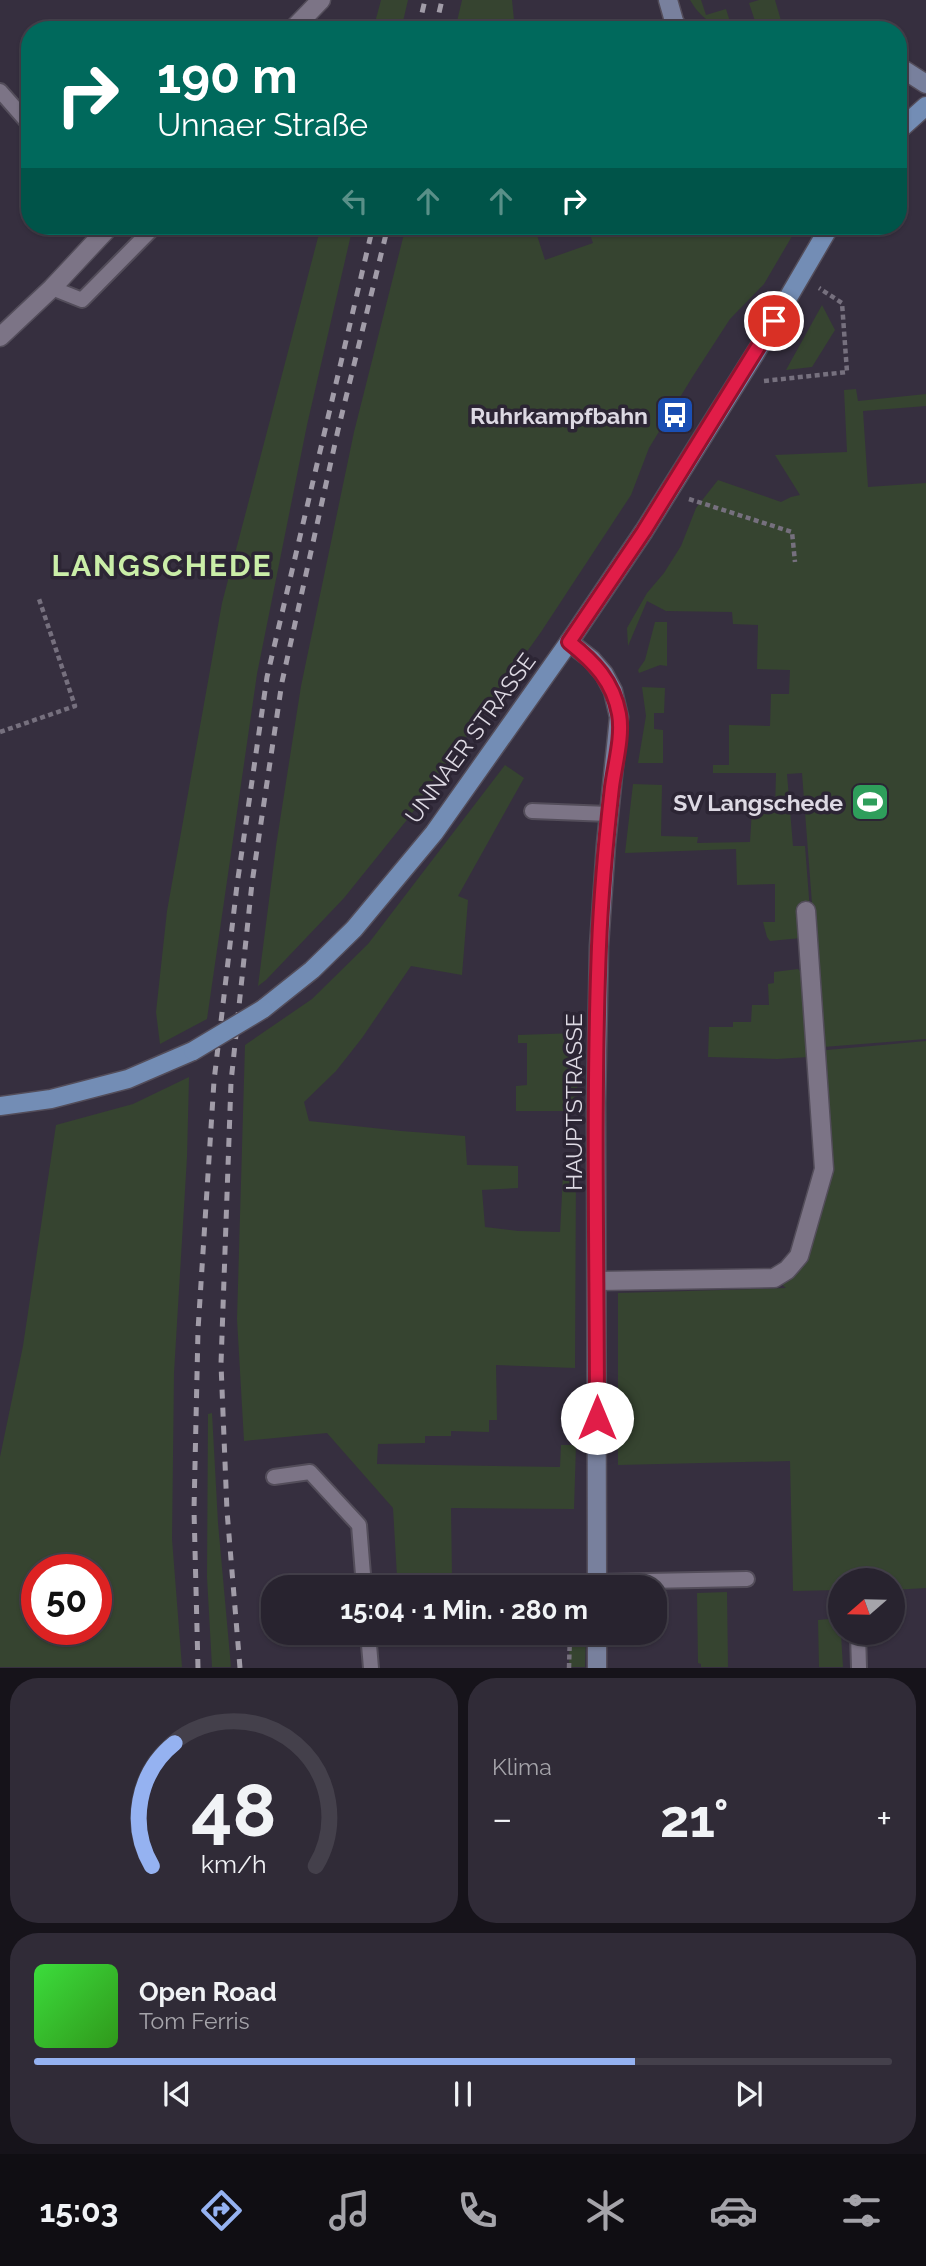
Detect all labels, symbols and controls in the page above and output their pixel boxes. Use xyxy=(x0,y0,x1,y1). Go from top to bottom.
text: 190 m xyxy=(157,47,298,104)
icon: right xyxy=(42,49,133,140)
text: Unnaer Straße xyxy=(157,106,368,143)
icon: left xyxy=(336,182,374,220)
icon: ahead xyxy=(409,182,447,220)
icon: ahead xyxy=(482,182,520,220)
icon: right xyxy=(555,182,593,220)
pin xyxy=(744,291,804,351)
icon: arrive xyxy=(755,302,793,340)
bus stop icon: Ruhrkampfbahn xyxy=(654,394,696,436)
place label: Ruhrkampfbahn xyxy=(470,402,648,429)
district label: LANGSCHEDE xyxy=(51,548,273,583)
street label: UNNAER STRASSE xyxy=(399,648,541,828)
sports icon: SV Langschede xyxy=(849,781,891,823)
place label: SV Langschede xyxy=(673,789,843,816)
street label: HAUPTSTRASSE xyxy=(560,1013,587,1191)
position arrow xyxy=(560,1381,634,1455)
speed limit sign: 50 xyxy=(21,1554,112,1645)
north arrow xyxy=(828,1568,905,1645)
map controls xyxy=(828,1568,905,1645)
text: 15:04 · 1 Min. · 280 m xyxy=(340,1595,588,1625)
text: Klima xyxy=(492,1753,552,1780)
text: 48 xyxy=(191,1769,277,1854)
text: 21° xyxy=(660,1788,729,1849)
text: − xyxy=(492,1796,512,1841)
text: + xyxy=(876,1796,892,1841)
text: km/h xyxy=(201,1849,267,1879)
text: Open Road xyxy=(139,1977,277,2007)
text: Tom Ferris xyxy=(139,2007,250,2034)
icon: previous xyxy=(158,2075,196,2113)
icon: pause xyxy=(444,2075,482,2113)
icon: next xyxy=(730,2075,768,2113)
icon: directions xyxy=(197,2186,246,2235)
icon: music xyxy=(325,2186,374,2235)
icon: phone xyxy=(453,2186,502,2235)
icon: climate xyxy=(581,2186,630,2235)
icon: car xyxy=(709,2186,758,2235)
icon: filters xyxy=(837,2186,886,2235)
text: 15:03 xyxy=(40,2192,118,2229)

